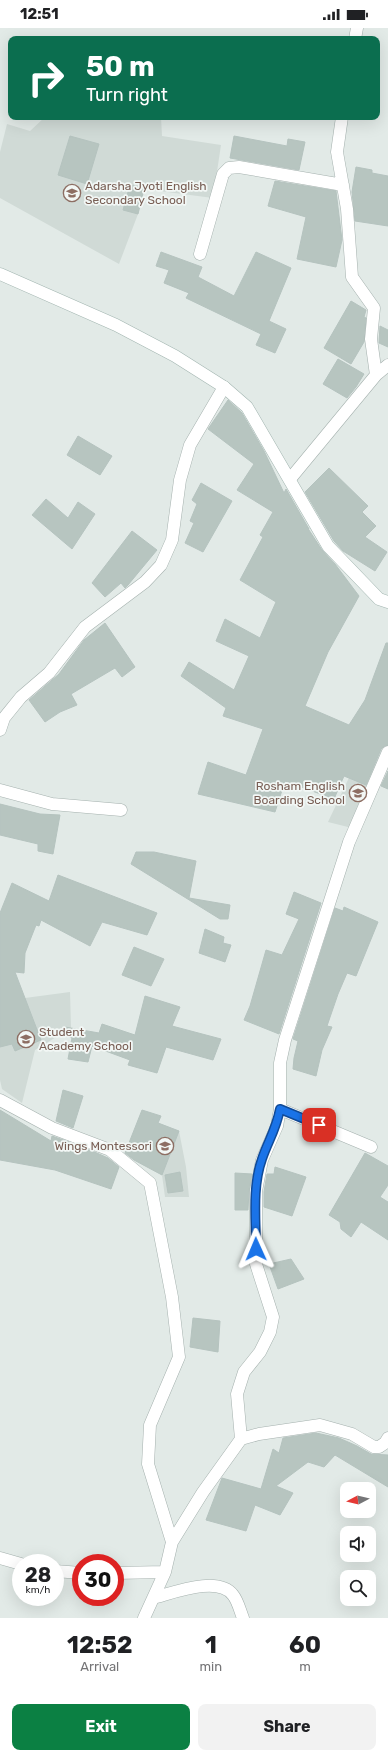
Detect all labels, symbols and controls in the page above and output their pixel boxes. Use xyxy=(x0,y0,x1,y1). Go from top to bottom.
text: 12:51 xyxy=(20,5,59,23)
text: 50 m xyxy=(86,50,155,83)
icon: right xyxy=(20,52,72,104)
text: Turn right xyxy=(86,84,168,106)
place label: Adarsha Jyoti English Secondary School xyxy=(85,179,207,207)
school or university icon: Adarsha Jyoti English Secondary School xyxy=(62,183,82,203)
place label: Rosham English Boarding School xyxy=(254,779,345,807)
school or university icon: Rosham English Boarding School xyxy=(348,783,368,803)
place label: Student Academy School xyxy=(39,1025,132,1053)
school or university icon: Student Academy School xyxy=(16,1029,36,1049)
pin xyxy=(302,1108,336,1142)
icon: arrive xyxy=(308,1114,330,1136)
school or university icon: Wings Montessori xyxy=(155,1136,175,1156)
place label: Wings Montessori xyxy=(54,1139,152,1153)
position arrow xyxy=(235,1228,277,1270)
north arrow xyxy=(340,1482,376,1518)
map controls xyxy=(340,1482,376,1606)
button: sound xyxy=(340,1526,376,1562)
speed limit sign: 30 xyxy=(72,1554,124,1606)
text: 28 xyxy=(25,1563,51,1587)
button: search xyxy=(340,1570,376,1606)
text: km/h xyxy=(26,1584,50,1596)
text: 12:52 xyxy=(67,1631,133,1659)
text: 1 xyxy=(205,1631,217,1659)
text: 60 xyxy=(289,1631,321,1659)
text: Arrival xyxy=(80,1659,119,1674)
text: min xyxy=(200,1659,222,1674)
text: m xyxy=(299,1659,311,1674)
button: Exit xyxy=(12,1704,190,1750)
button: Share xyxy=(198,1704,376,1750)

